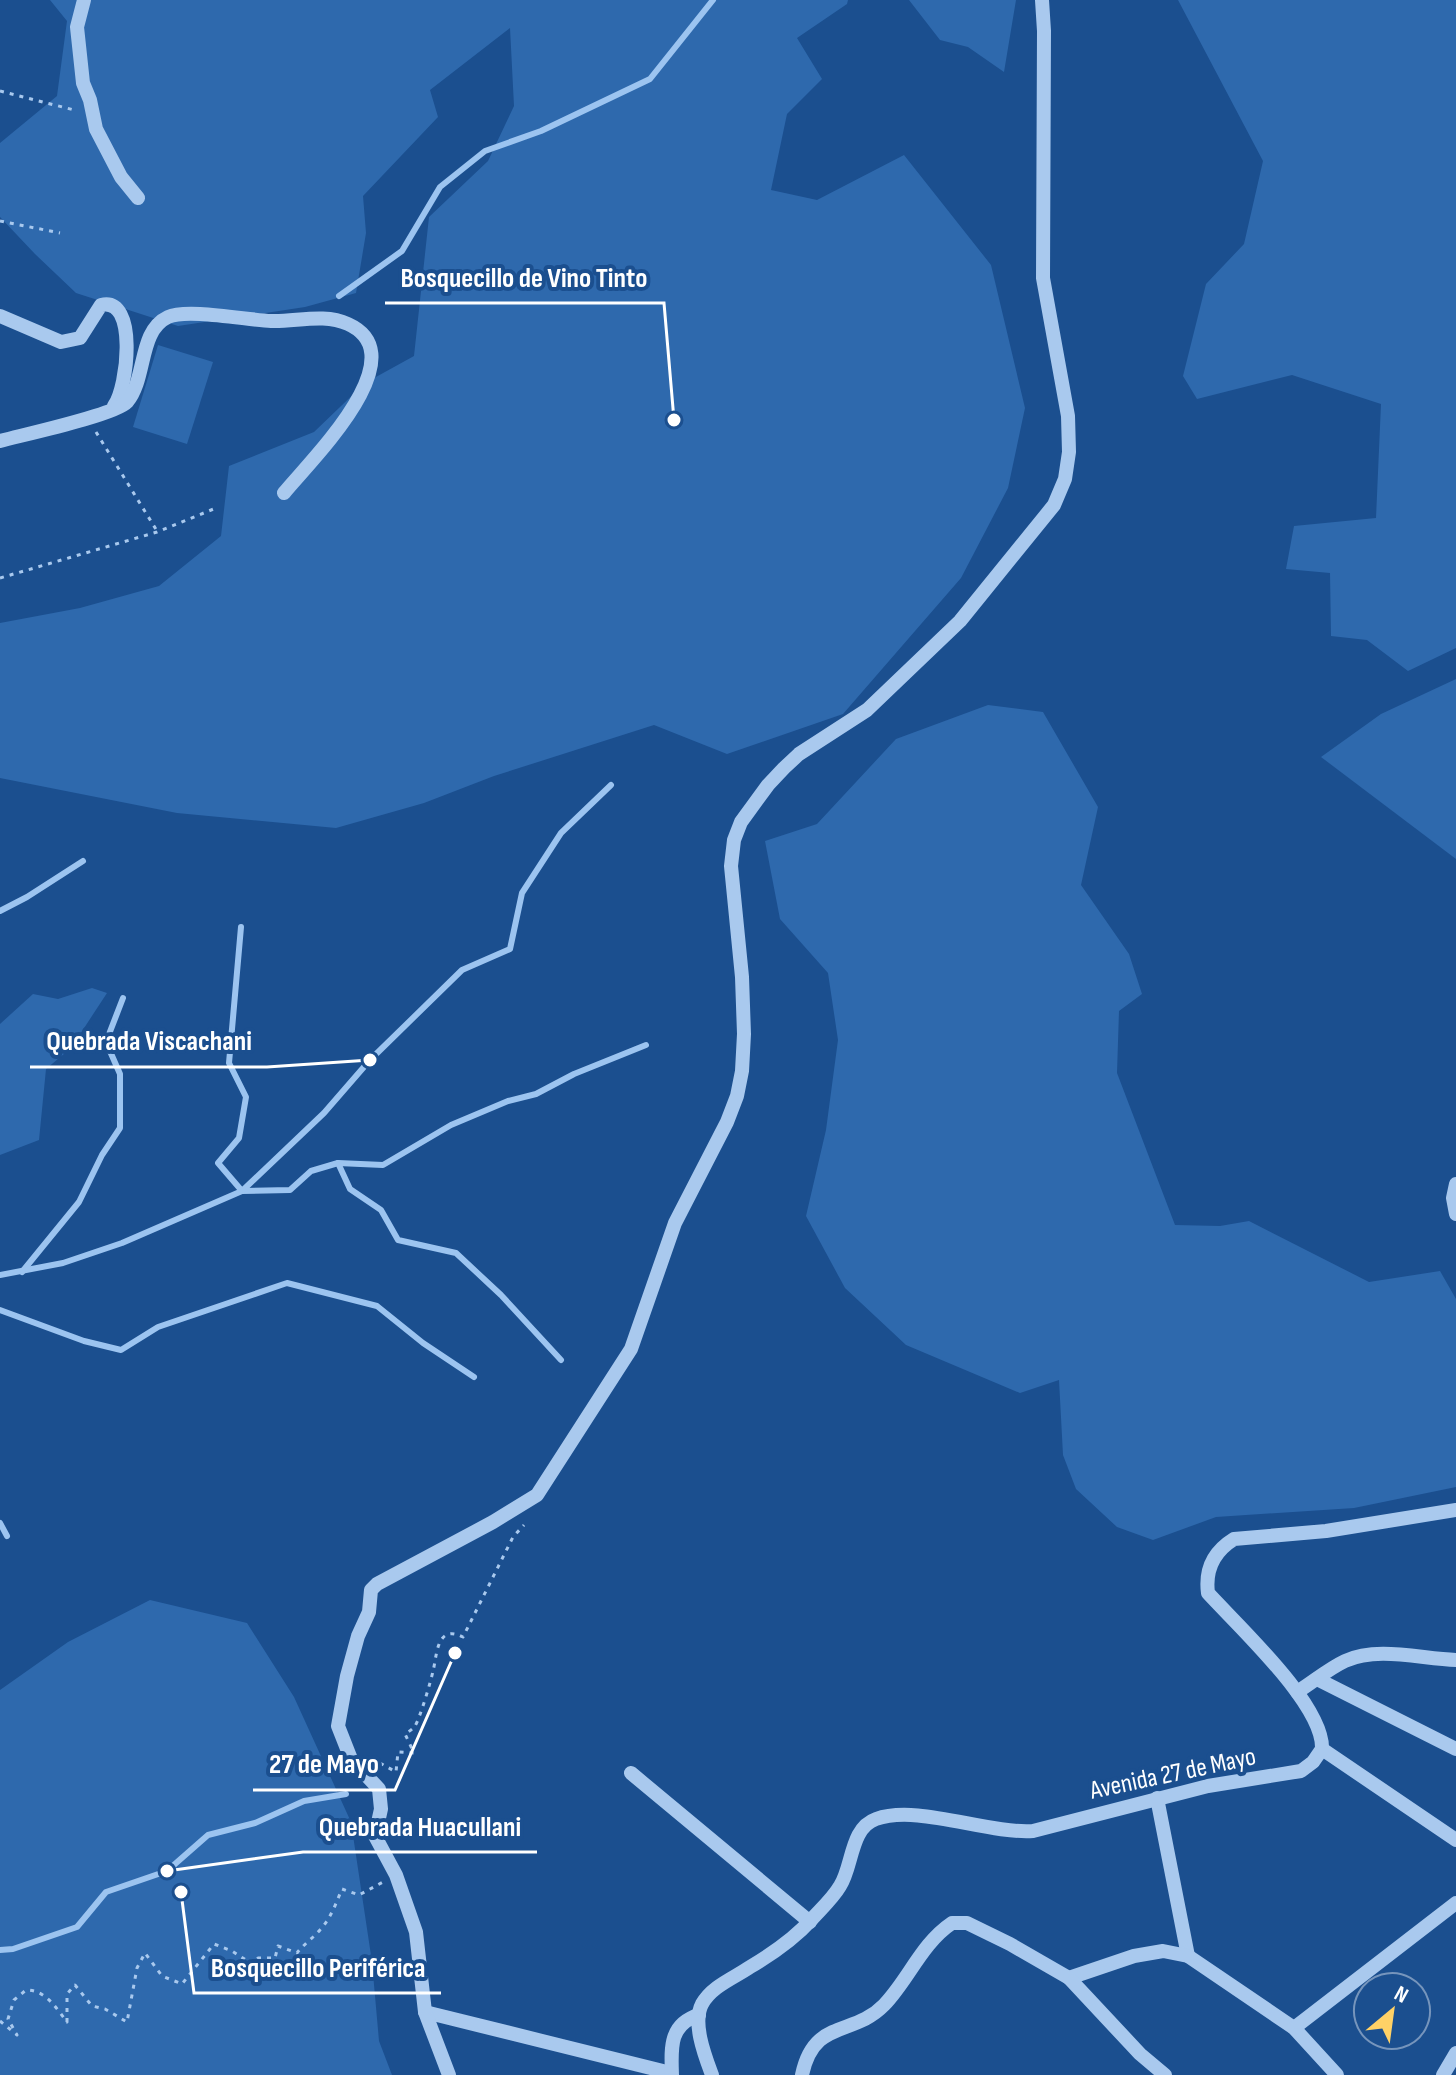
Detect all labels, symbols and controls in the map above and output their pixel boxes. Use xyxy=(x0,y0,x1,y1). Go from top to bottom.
callout: Bosquecillo de Vino Tinto xyxy=(385,251,664,303)
text: Bosquecillo de Vino Tinto xyxy=(401,262,647,295)
callout: Quebrada Viscachani xyxy=(30,1015,267,1067)
text: Quebrada Viscachani xyxy=(46,1025,252,1058)
callout: 27 de Mayo xyxy=(253,1738,395,1790)
street label: Avenida 27 de Mayo xyxy=(1086,1741,1259,1807)
text: 27 de Mayo xyxy=(269,1748,379,1781)
callout: Quebrada Huacullani xyxy=(303,1800,537,1852)
text: Quebrada Huacullani xyxy=(319,1811,521,1844)
callout: Bosquecillo Periférica xyxy=(194,1941,441,1993)
text: Bosquecillo Periférica xyxy=(211,1952,425,1985)
north arrow xyxy=(1352,1971,1432,2051)
text: N xyxy=(1389,1980,1413,2009)

